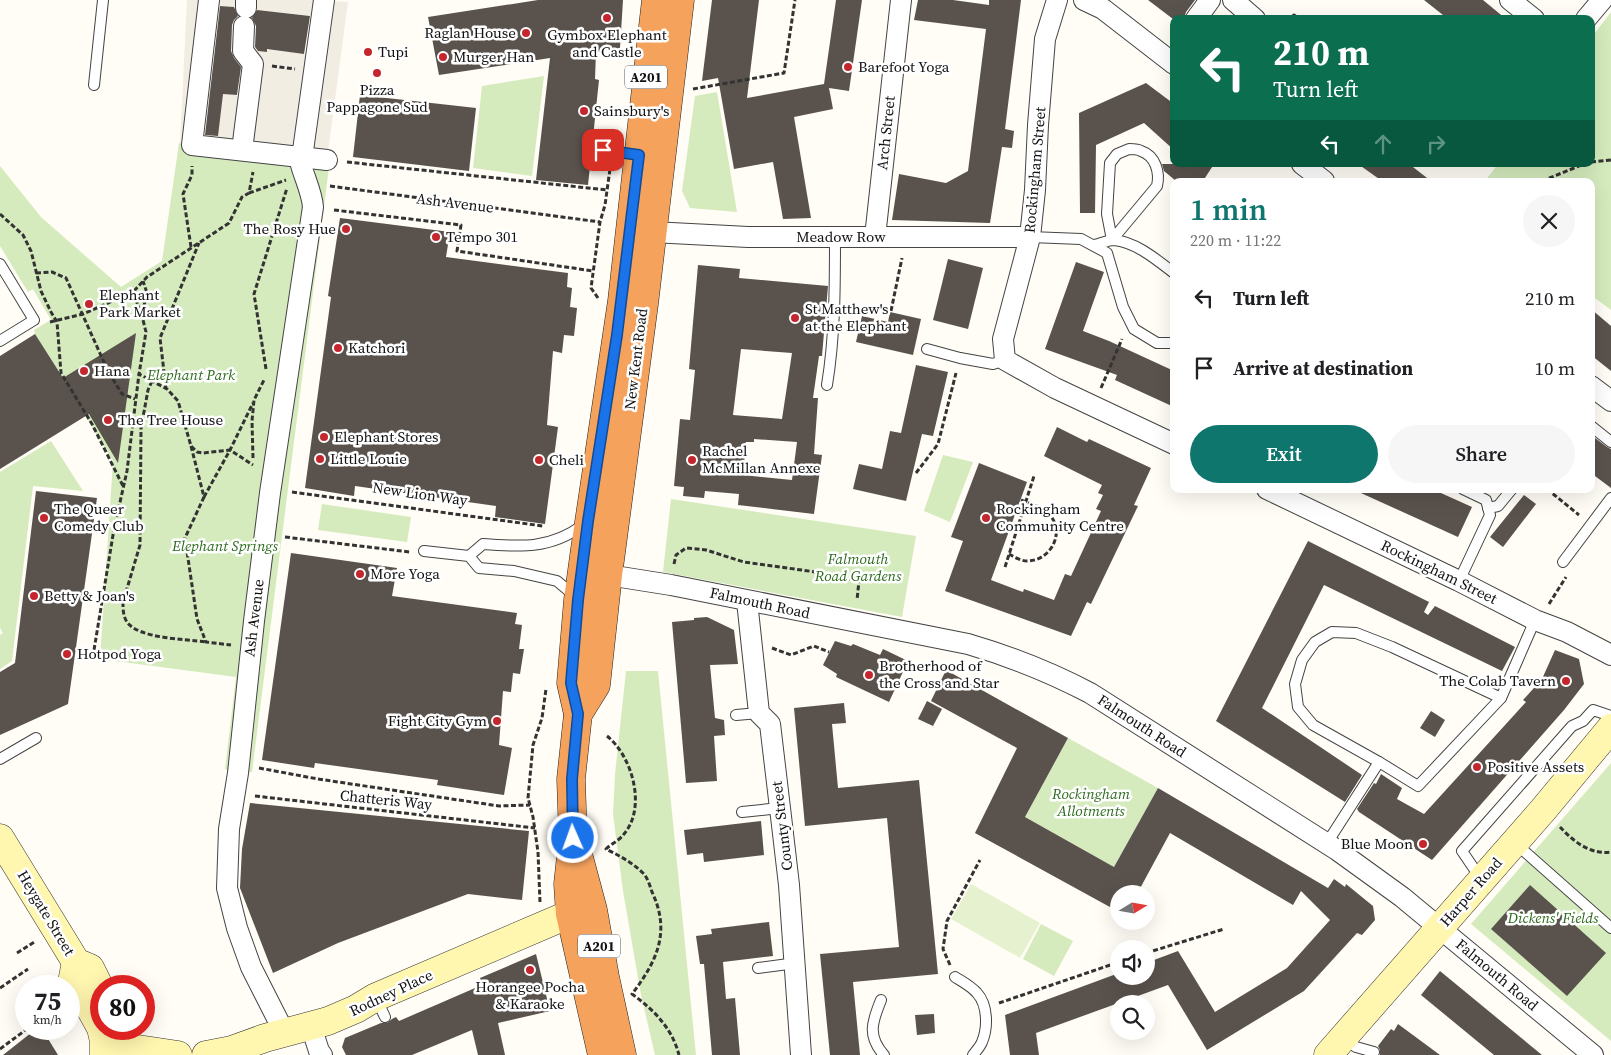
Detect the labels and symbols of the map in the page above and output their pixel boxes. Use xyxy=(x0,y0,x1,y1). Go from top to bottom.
marker: Gymbox Elephant and Castle xyxy=(601,12,613,24)
place label: Raglan House xyxy=(424,22,516,43)
place label: Gymbox Elephant and Castle xyxy=(547,24,667,62)
marker: Raglan House xyxy=(520,27,532,39)
place label: Tupi xyxy=(378,41,409,62)
marker: Tupi xyxy=(362,46,374,58)
place label: Murger Han xyxy=(453,46,534,67)
marker: Murger Han xyxy=(437,51,449,63)
place label: Barefoot Yoga xyxy=(858,56,950,77)
marker: Barefoot Yoga xyxy=(842,61,854,73)
road number: A201 xyxy=(625,66,667,88)
marker: Pizza Pappagone Sud xyxy=(371,67,383,79)
place label: Pizza Pappagone Sud xyxy=(326,79,428,117)
street label: Arch Street xyxy=(871,95,900,171)
place label: Sainsbury's xyxy=(594,100,669,121)
marker: Sainsbury's xyxy=(578,105,590,117)
street label: Rockingham Street xyxy=(1019,106,1050,234)
pin xyxy=(582,129,624,171)
street label: Ash Avenue xyxy=(415,187,495,218)
place label: The Rosy Hue xyxy=(243,218,336,239)
marker: The Rosy Hue xyxy=(340,223,352,235)
place label: Tempo 301 xyxy=(446,226,518,247)
street label: Meadow Row xyxy=(796,226,886,247)
marker: Tempo 301 xyxy=(430,231,442,243)
place label: Elephant Park Market xyxy=(99,284,181,322)
marker: Elephant Park Market xyxy=(83,298,95,310)
place label: St Matthew's at the Elephant xyxy=(805,298,906,336)
street label: New Kent Road xyxy=(619,307,652,411)
marker: St Matthew's at the Elephant xyxy=(789,312,801,324)
place label: Katchori xyxy=(348,337,406,358)
marker: Katchori xyxy=(332,342,344,354)
place label: Hana xyxy=(94,360,130,381)
park label: Elephant Park xyxy=(146,364,236,385)
marker: Hana xyxy=(78,365,90,377)
place label: The Tree House xyxy=(118,409,223,430)
marker: The Tree House xyxy=(102,414,114,426)
place label: Elephant Stores xyxy=(334,426,439,447)
marker: Elephant Stores xyxy=(318,431,330,443)
place label: Rachel McMillan Annexe xyxy=(702,440,821,478)
place label: Little Louie xyxy=(330,448,407,469)
place label: Cheli xyxy=(549,449,584,470)
marker: Little Louie xyxy=(314,453,326,465)
marker: Cheli xyxy=(533,454,545,466)
marker: Rachel McMillan Annexe xyxy=(686,454,698,466)
street label: New Lion Way xyxy=(371,476,469,511)
place label: The Queer Comedy Club xyxy=(54,498,144,536)
place label: Rockingham Community Centre xyxy=(996,498,1124,536)
marker: The Queer Comedy Club xyxy=(38,512,50,524)
marker: Rockingham Community Centre xyxy=(980,512,992,524)
street label: Rockingham Street xyxy=(1378,534,1501,609)
park label: Elephant Springs xyxy=(171,535,278,556)
park label: Falmouth Road Gardens xyxy=(814,548,902,586)
place label: More Yoga xyxy=(370,563,440,584)
marker: More Yoga xyxy=(354,568,366,580)
street label: Ash Avenue xyxy=(238,578,269,658)
street label: Falmouth Road xyxy=(708,582,813,623)
place label: Betty & Joan's xyxy=(44,585,135,606)
marker: Betty & Joan's xyxy=(28,590,40,602)
place label: Hotpod Yoga xyxy=(77,643,162,664)
marker: Hotpod Yoga xyxy=(61,648,73,660)
place label: Brotherhood of the Cross and Star xyxy=(879,655,1000,693)
marker: Brotherhood of the Cross and Star xyxy=(863,669,875,681)
place label: The Colab Tavern xyxy=(1439,670,1556,691)
marker: The Colab Tavern xyxy=(1560,675,1572,687)
street label: Falmouth Road xyxy=(1094,689,1191,762)
place label: Fight City Gym xyxy=(388,710,487,731)
marker: Fight City Gym xyxy=(491,715,503,727)
place label: Positive Assets xyxy=(1487,756,1584,777)
marker: Positive Assets xyxy=(1471,761,1483,773)
street label: County Street xyxy=(766,780,797,872)
park label: Rockingham Allotments xyxy=(1051,783,1131,821)
street label: Chatteris Way xyxy=(339,784,433,815)
position arrow xyxy=(546,811,598,863)
place label: Blue Moon xyxy=(1341,833,1413,854)
marker: Blue Moon xyxy=(1417,838,1429,850)
street label: Harper Road xyxy=(1435,852,1507,931)
street label: Heygate Street xyxy=(13,866,80,960)
north arrow xyxy=(1110,885,1155,930)
park label: Dickens' Fields xyxy=(1506,907,1599,928)
road number: A201 xyxy=(578,934,620,958)
street label: Falmouth Road xyxy=(1452,934,1543,1016)
street label: Rodney Place xyxy=(346,964,436,1021)
marker: Horangee Pocha & Karaoke xyxy=(524,964,536,976)
speed limit sign: 80 xyxy=(90,975,155,1040)
place label: Horangee Pocha & Karaoke xyxy=(475,976,585,1014)

